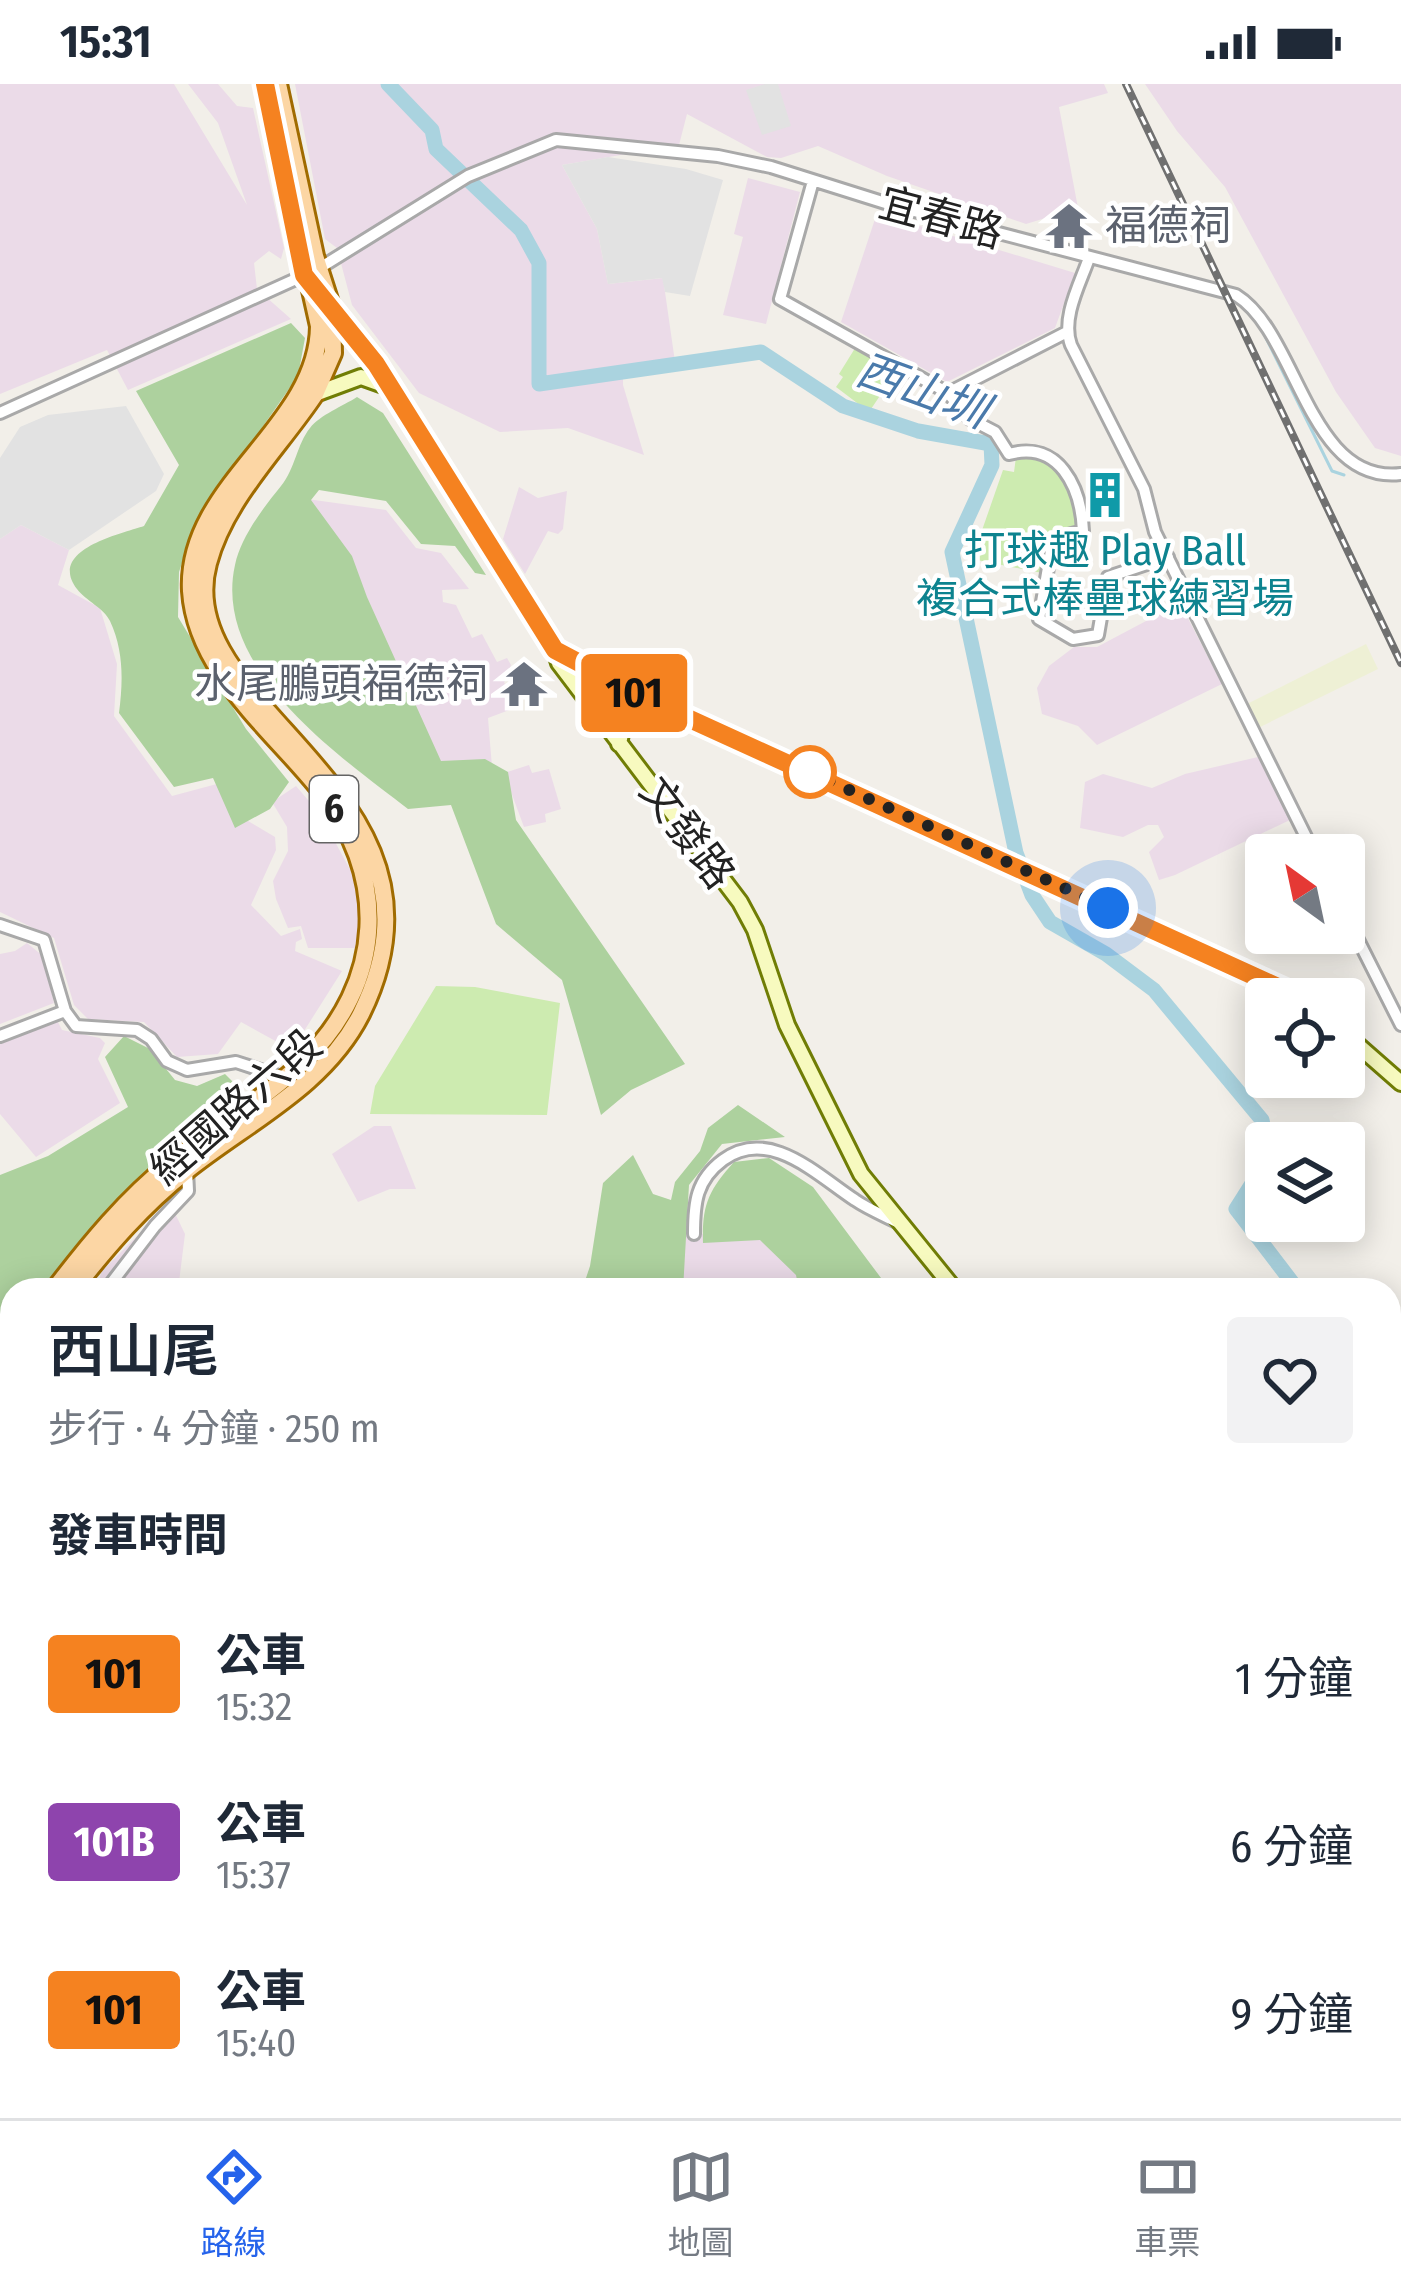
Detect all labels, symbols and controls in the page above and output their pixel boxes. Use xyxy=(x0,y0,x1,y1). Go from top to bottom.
text: 15:31 xyxy=(60,15,152,69)
street label: 宜春路 xyxy=(874,178,1008,258)
temple icon: 福德祠 xyxy=(1044,201,1094,251)
place label: 福德祠 xyxy=(1105,201,1231,251)
water label: 西山圳 xyxy=(849,343,1000,442)
building icon: 打球趣 Play Ball 複合式棒壘球練習場 xyxy=(1080,470,1130,520)
place label: 打球趣 Play Ball 複合式棒壘球練習場 xyxy=(916,526,1294,624)
line badge: 101 xyxy=(565,654,703,732)
place label: 水尾鵬頭福德祠 xyxy=(194,659,488,709)
temple icon: 水尾鵬頭福德祠 xyxy=(499,659,549,709)
text: 101 xyxy=(605,668,663,718)
unlabelled marker xyxy=(785,747,835,797)
street label: 文發路 xyxy=(629,768,745,898)
road number: 6 xyxy=(310,776,358,842)
north arrow xyxy=(1245,834,1365,954)
map controls xyxy=(1245,834,1365,1242)
your location xyxy=(1078,878,1138,938)
button: locate xyxy=(1245,978,1365,1098)
street label: 經國路六段 xyxy=(140,1019,332,1195)
button: layers xyxy=(1245,1122,1365,1242)
button: heart xyxy=(1227,1317,1353,1443)
text: 西山尾 xyxy=(48,1318,219,1386)
text: 步行 · 4 分鐘 · 250 m xyxy=(48,1406,380,1452)
text: 發車時間 xyxy=(48,1509,228,1563)
text: 公車 xyxy=(216,1629,306,1683)
text: 101 xyxy=(85,1649,143,1699)
text: 1 分鐘 xyxy=(1235,1652,1353,1706)
text: 15:32 xyxy=(216,1684,292,1730)
text: 公車 xyxy=(216,1797,306,1851)
text: 101B xyxy=(73,1817,155,1867)
text: 6 分鐘 xyxy=(1230,1820,1353,1874)
text: 15:37 xyxy=(216,1852,291,1898)
text: 公車 xyxy=(216,1965,306,2019)
text: 101 xyxy=(85,1985,143,2035)
text: 9 分鐘 xyxy=(1231,1988,1353,2042)
text: 15:40 xyxy=(216,2020,296,2066)
tab: 路線 xyxy=(201,2144,267,2264)
tab: 地圖 xyxy=(668,2144,734,2264)
tab: 車票 xyxy=(1135,2144,1201,2264)

